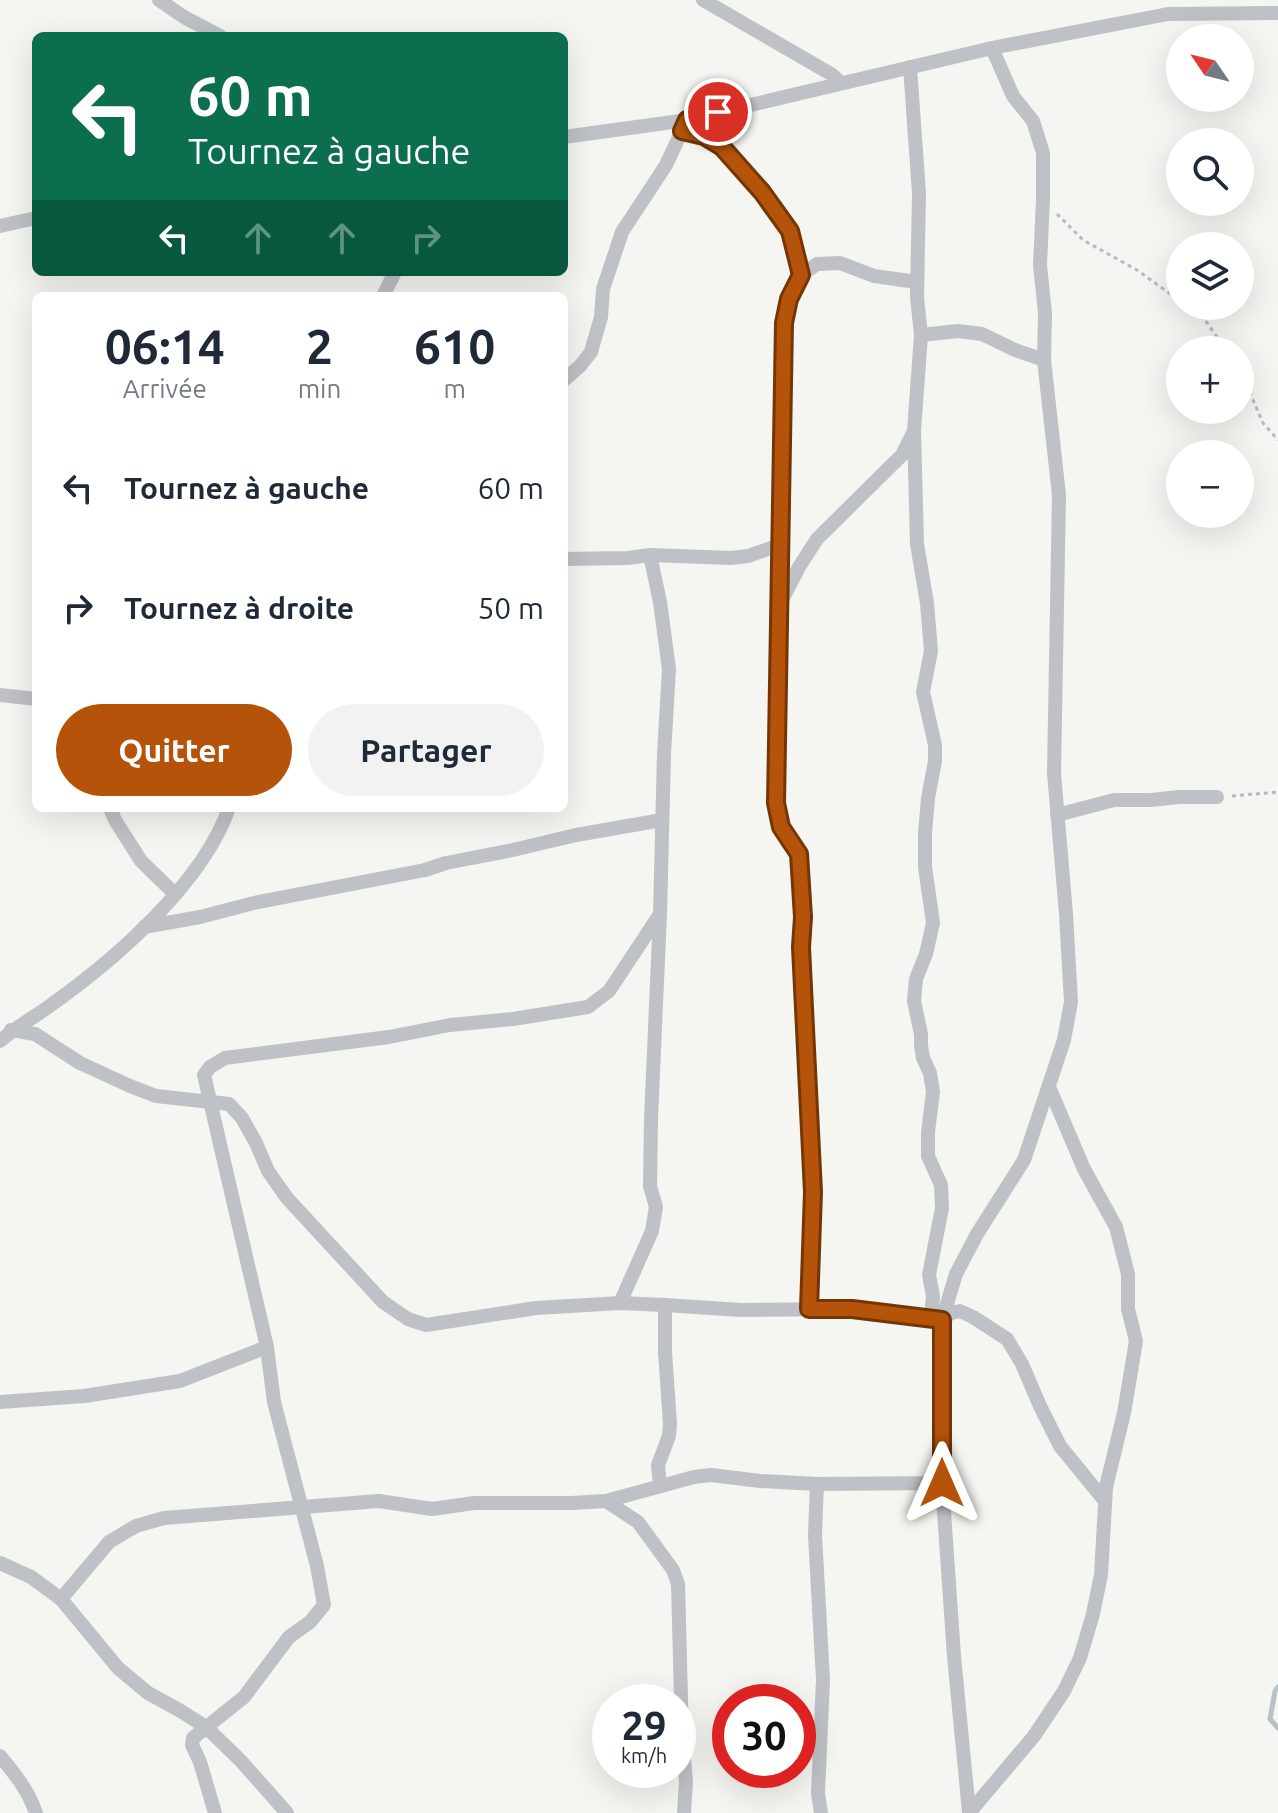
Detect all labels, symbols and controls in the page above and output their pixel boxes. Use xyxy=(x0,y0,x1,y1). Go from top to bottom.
north arrow xyxy=(1166,24,1254,112)
map controls xyxy=(1166,24,1254,528)
icon: left xyxy=(56,64,160,168)
text: 60 m xyxy=(188,64,313,127)
pin xyxy=(684,78,752,146)
icon: arrive xyxy=(696,90,740,134)
button: search xyxy=(1166,128,1254,216)
text: Tournez à gauche xyxy=(188,130,470,171)
icon: left xyxy=(152,216,196,260)
icon: ahead xyxy=(236,216,280,260)
icon: ahead xyxy=(320,216,364,260)
icon: right xyxy=(404,216,448,260)
button: layers xyxy=(1166,232,1254,320)
text: 06:14 xyxy=(105,319,225,373)
text: 2 xyxy=(306,319,333,373)
text: 610 xyxy=(414,319,495,373)
button: + xyxy=(1166,336,1254,424)
text: Arrivée xyxy=(123,374,207,403)
text: min xyxy=(298,374,341,403)
text: m xyxy=(443,374,466,403)
button: − xyxy=(1166,440,1254,528)
icon: left xyxy=(56,466,100,510)
text: Tournez à gauche xyxy=(124,471,369,505)
text: 60 m xyxy=(477,471,544,505)
icon: right xyxy=(56,586,100,630)
text: Tournez à droite xyxy=(124,591,354,625)
text: 50 m xyxy=(477,591,544,625)
button: Quitter xyxy=(56,704,292,796)
button: Partager xyxy=(308,704,544,796)
position arrow xyxy=(900,1441,984,1525)
speed limit sign: 30 xyxy=(712,1684,816,1788)
text: 29 xyxy=(621,1703,667,1748)
text: km/h xyxy=(621,1744,667,1767)

